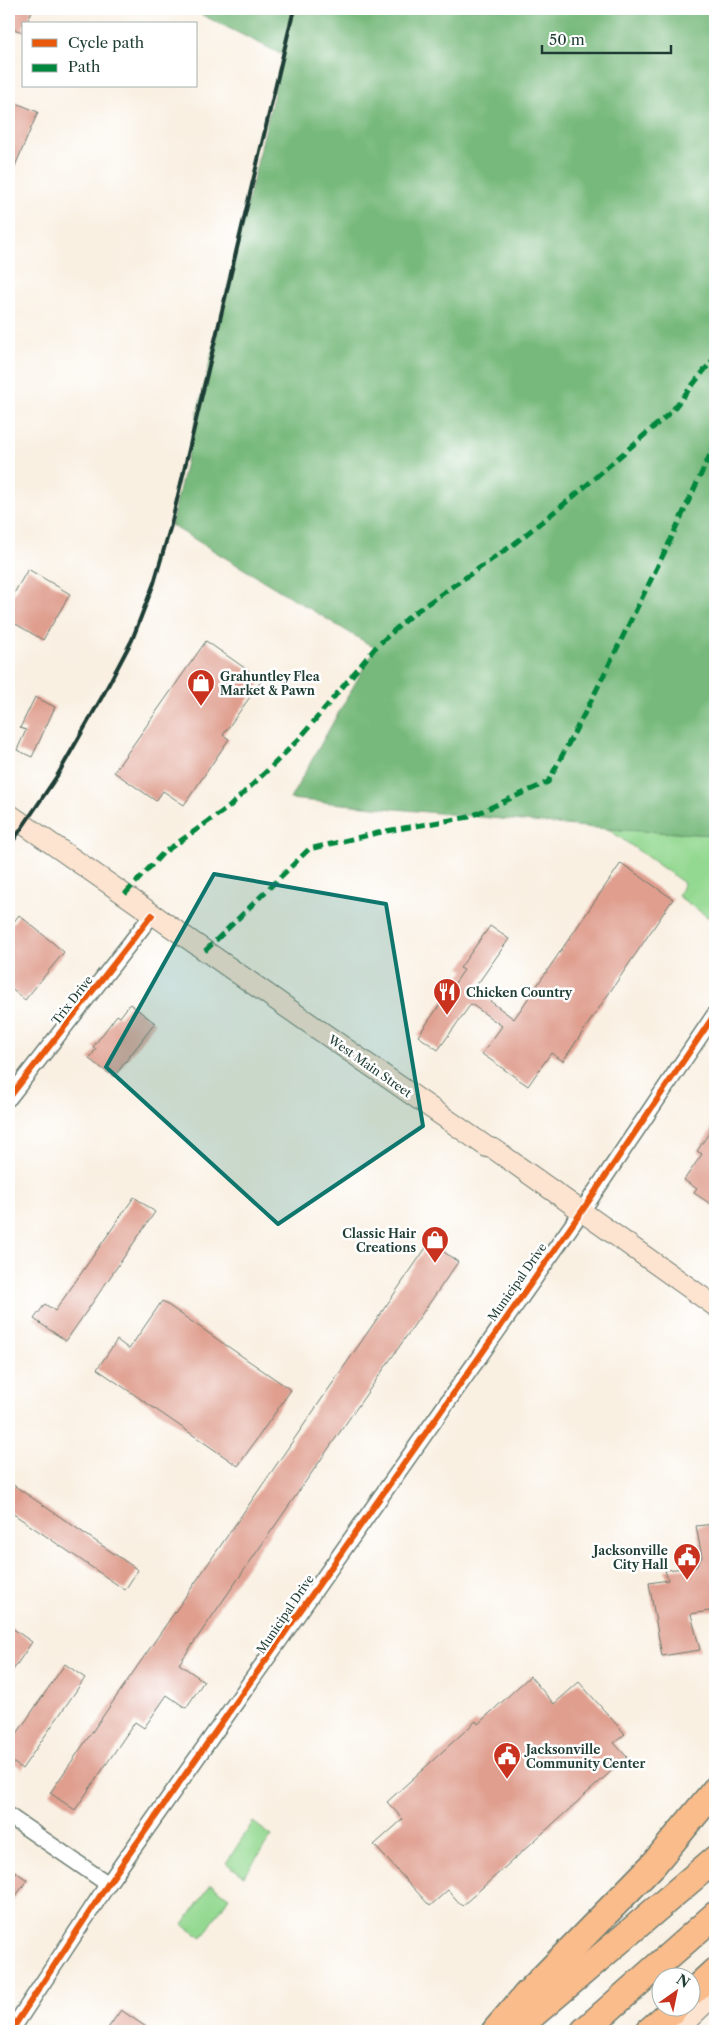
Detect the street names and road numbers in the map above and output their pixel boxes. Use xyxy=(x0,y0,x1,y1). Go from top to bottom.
street label: Trix Drive xyxy=(48,972,96,1028)
street label: West Main Street xyxy=(325,1031,415,1101)
street label: Municipal Drive xyxy=(484,1240,550,1324)
street label: Municipal Drive xyxy=(253,1571,317,1656)

